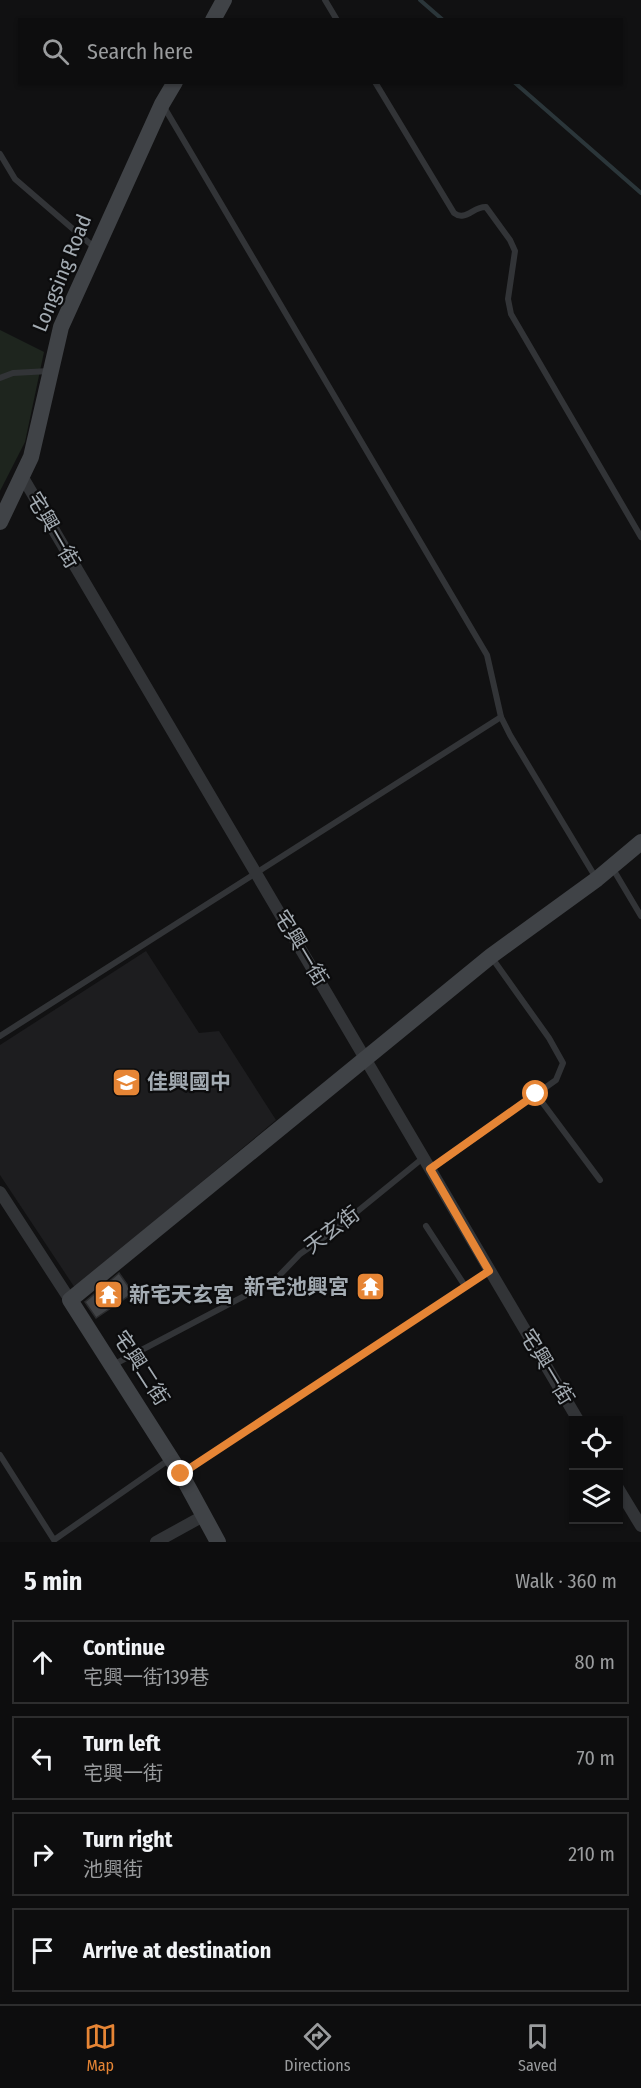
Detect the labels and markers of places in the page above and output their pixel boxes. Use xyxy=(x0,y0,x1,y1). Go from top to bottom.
school or university icon: 佳興國中 xyxy=(110,1066,142,1098)
place label: 佳興國中 xyxy=(147,1069,231,1095)
temple icon: 新宅池興宮 xyxy=(354,1271,386,1303)
place label: 新宅池興宮 xyxy=(244,1274,349,1300)
temple icon: 新宅天玄宮 xyxy=(92,1279,124,1311)
place label: 新宅天玄宮 xyxy=(129,1282,234,1308)

